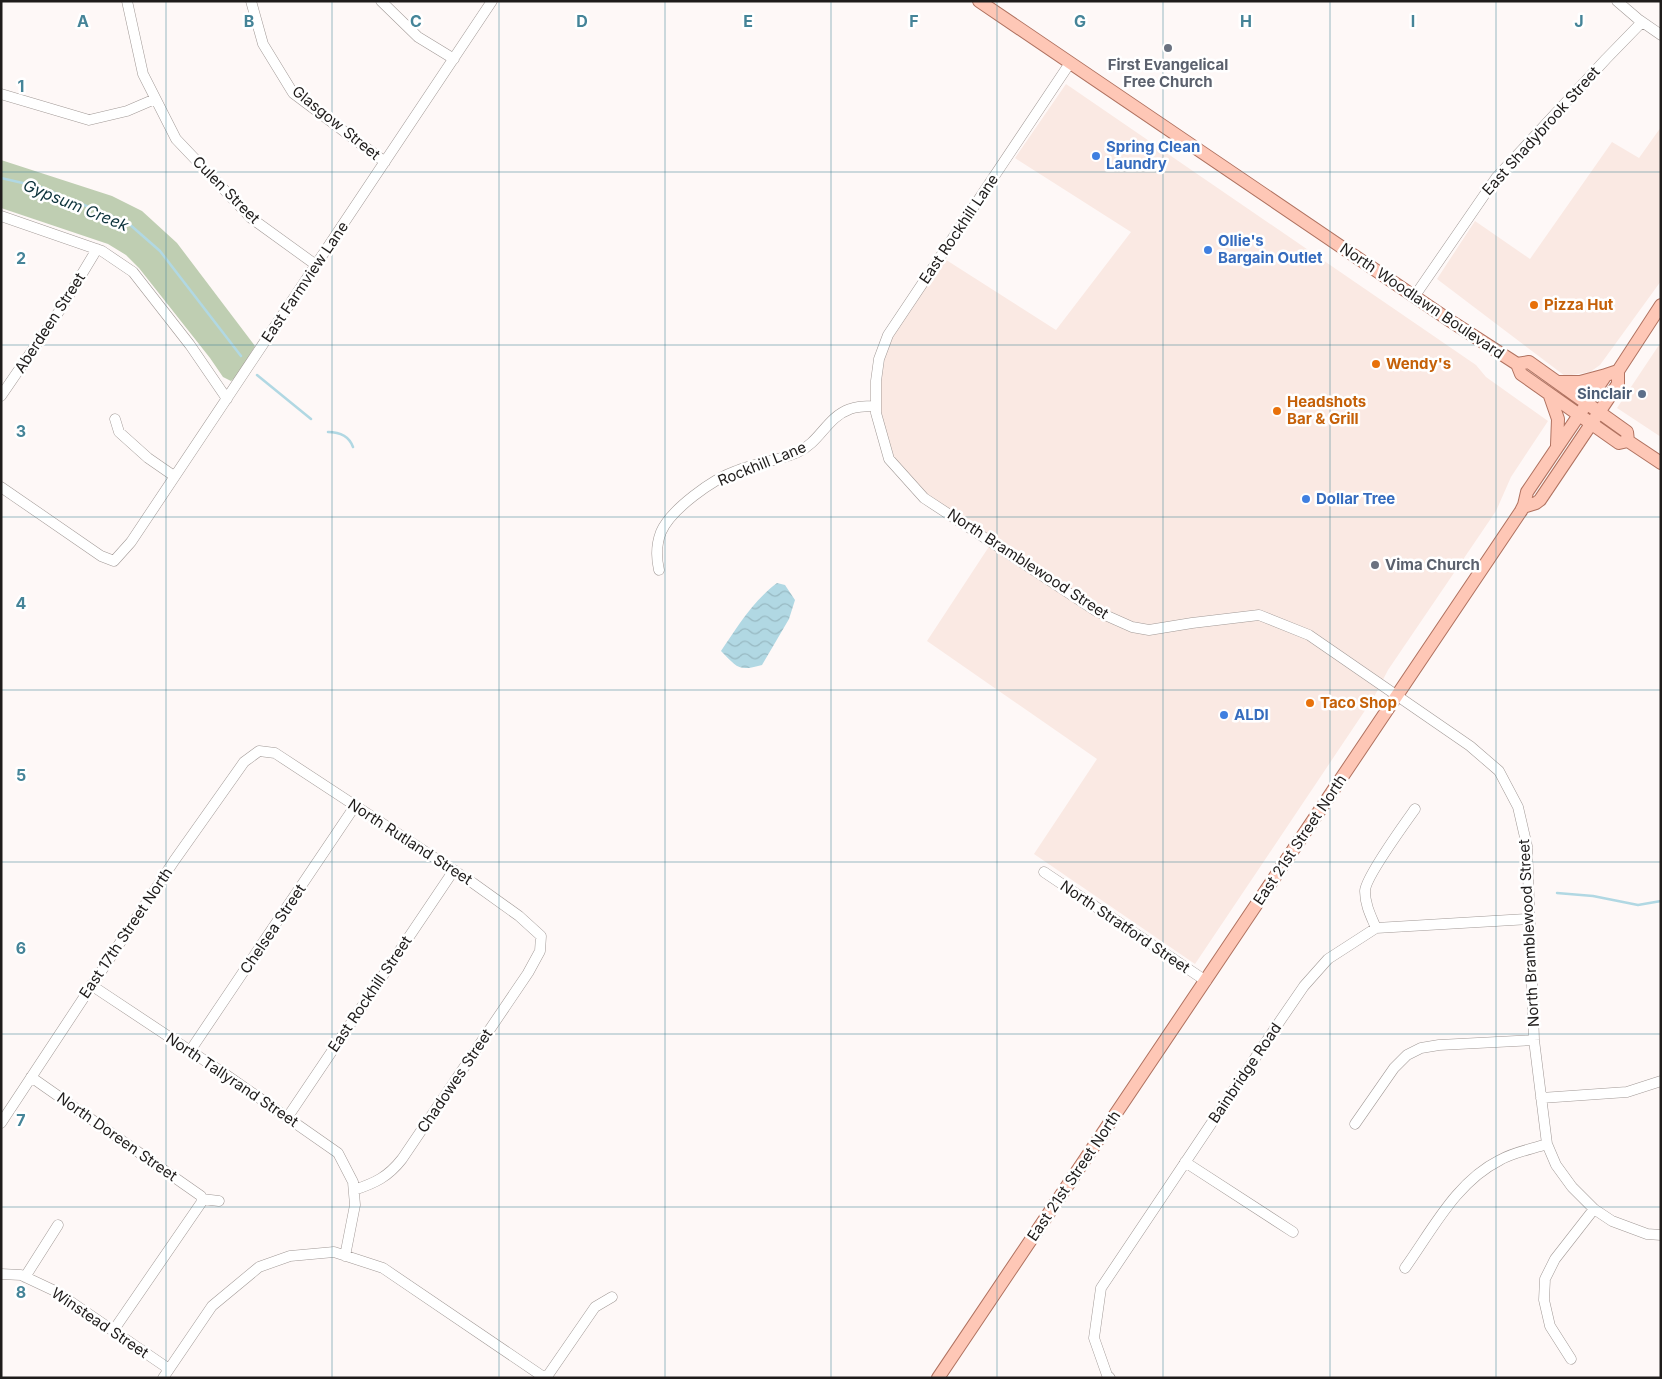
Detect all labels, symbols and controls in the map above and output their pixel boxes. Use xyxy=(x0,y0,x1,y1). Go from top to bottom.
text: A xyxy=(77,11,89,31)
text: B xyxy=(244,11,254,31)
text: C xyxy=(410,11,422,31)
text: D xyxy=(576,11,588,31)
text: E xyxy=(743,11,753,31)
text: F xyxy=(909,11,919,31)
text: G xyxy=(1074,11,1086,31)
text: H xyxy=(1240,11,1252,31)
text: I xyxy=(1411,11,1415,31)
text: J xyxy=(1574,11,1584,31)
marker: First Evangelical Free Church xyxy=(1162,42,1174,54)
place label: First Evangelical Free Church xyxy=(1108,55,1228,91)
street label: East Shadybrook Street xyxy=(1478,62,1603,199)
text: 1 xyxy=(18,76,24,96)
street label: Glasgow Street xyxy=(288,81,384,164)
place label: Spring Clean Laundry xyxy=(1106,137,1200,173)
marker: Spring Clean Laundry xyxy=(1090,150,1102,162)
street label: Culen Street xyxy=(189,152,264,227)
street label: East Rockhill Lane xyxy=(915,170,1002,287)
water label: Gypsum Creek xyxy=(20,175,132,235)
street label: East Farmview Lane xyxy=(257,218,352,346)
place label: Ollie's Bargain Outlet xyxy=(1218,231,1323,267)
street label: North Woodlawn Boulevard xyxy=(1337,238,1508,363)
marker: Ollie's Bargain Outlet xyxy=(1202,244,1214,256)
text: 2 xyxy=(16,248,26,268)
street label: Aberdeen Street xyxy=(10,269,89,376)
place label: Pizza Hut xyxy=(1544,295,1614,314)
marker: Pizza Hut xyxy=(1528,299,1540,311)
place label: Wendy's xyxy=(1386,354,1451,373)
marker: Wendy's xyxy=(1370,358,1382,370)
place label: Sinclair xyxy=(1577,384,1632,403)
marker: Sinclair xyxy=(1636,388,1648,400)
place label: Headshots Bar & Grill xyxy=(1287,392,1366,428)
marker: Headshots Bar & Grill xyxy=(1271,405,1283,417)
text: 3 xyxy=(16,421,26,441)
street label: Rockhill Lane xyxy=(715,437,809,490)
place label: Dollar Tree xyxy=(1316,489,1395,508)
marker: Dollar Tree xyxy=(1300,493,1312,505)
street label: North Bramblewood Street xyxy=(944,504,1112,623)
place label: Vima Church xyxy=(1385,555,1480,574)
marker: Vima Church xyxy=(1369,559,1381,571)
text: 4 xyxy=(16,593,27,613)
place label: Taco Shop xyxy=(1320,693,1397,712)
marker: Taco Shop xyxy=(1304,697,1316,709)
place label: ALDI xyxy=(1234,705,1269,724)
marker: ALDI xyxy=(1218,709,1230,721)
text: 5 xyxy=(16,765,26,785)
street label: East 21st Street North xyxy=(1249,771,1350,909)
street label: North Rutland Street xyxy=(345,794,476,889)
street label: North Bramblewood Street xyxy=(1514,838,1543,1028)
street label: East 17th Street North xyxy=(75,864,176,1002)
street label: North Stratford Street xyxy=(1057,876,1194,977)
street label: Chelsea Street xyxy=(236,880,310,977)
street label: East Rockhill Street xyxy=(324,932,416,1055)
text: 6 xyxy=(16,938,26,958)
street label: Bainbridge Road xyxy=(1204,1019,1285,1127)
street label: Chadowes Street xyxy=(413,1025,496,1136)
street label: North Tallyrand Street xyxy=(162,1028,302,1131)
street label: North Doreen Street xyxy=(54,1088,181,1185)
street label: East 21st Street North xyxy=(1023,1107,1124,1245)
text: 7 xyxy=(16,1110,26,1130)
text: 8 xyxy=(16,1282,26,1302)
street label: Winstead Street xyxy=(48,1283,153,1362)

